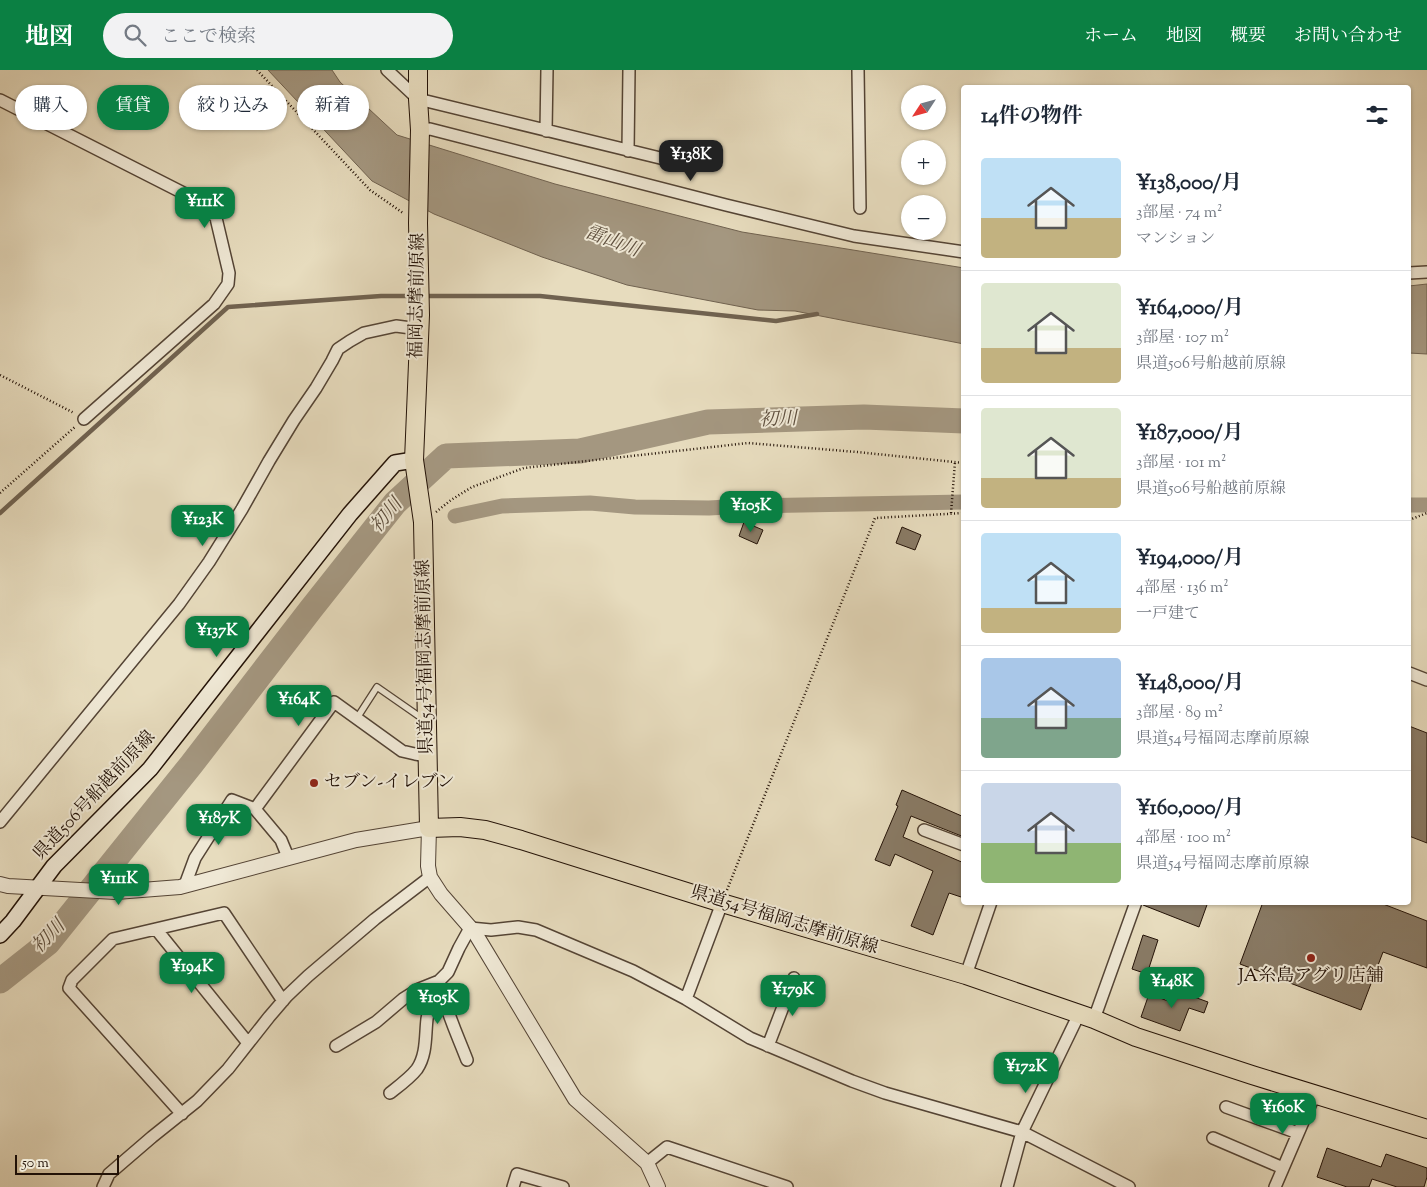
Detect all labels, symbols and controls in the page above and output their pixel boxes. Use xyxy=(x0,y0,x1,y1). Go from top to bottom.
search box xyxy=(103,13,453,58)
text: 地図 xyxy=(25,21,73,55)
icon: search xyxy=(121,21,149,49)
text: ここで検索 xyxy=(161,24,256,51)
text: ホーム xyxy=(1084,24,1138,50)
text: 地図 xyxy=(1166,24,1202,50)
text: 概要 xyxy=(1230,24,1266,50)
text: お問い合わせ xyxy=(1294,24,1402,50)
chip: 購入 xyxy=(15,85,87,130)
chip: 賃貸 xyxy=(97,85,169,130)
chip: 絞り込み xyxy=(179,85,287,130)
chip: 新着 xyxy=(297,85,369,130)
north arrow xyxy=(901,85,946,130)
map controls xyxy=(901,85,946,240)
icon: filters xyxy=(1363,101,1391,129)
text: 14件の物件 xyxy=(981,102,1083,132)
pin: ¥138K xyxy=(656,140,726,182)
button: + xyxy=(901,140,946,185)
text: ¥138K xyxy=(670,144,712,167)
text: ¥138,000/月 xyxy=(1136,169,1242,199)
icon: home xyxy=(1021,178,1081,238)
pin: ¥111K xyxy=(170,186,240,229)
text: ¥111K xyxy=(186,191,224,214)
button: − xyxy=(901,195,946,240)
text: 3部屋 · 74 m² xyxy=(1136,202,1222,225)
water label: 雷山川 xyxy=(581,219,645,266)
text: マンション xyxy=(1136,228,1215,251)
street label: 福岡志摩前原線 xyxy=(404,233,432,359)
text: ¥164,000/月 xyxy=(1136,294,1244,324)
icon: home xyxy=(1021,303,1081,363)
text: 3部屋 · 107 m² xyxy=(1136,327,1229,350)
text: 県道506号船越前原線 xyxy=(1136,353,1286,376)
water label: 初川 xyxy=(759,406,799,434)
text: ¥187,000/月 xyxy=(1136,419,1243,449)
icon: home xyxy=(1021,428,1081,488)
text: 3部屋 · 101 m² xyxy=(1136,452,1226,475)
text: 県道506号船越前原線 xyxy=(1136,478,1286,501)
pin: ¥105K xyxy=(716,490,786,533)
water label: 初川 xyxy=(364,491,411,539)
text: ¥105K xyxy=(730,495,772,518)
pin: ¥123K xyxy=(168,504,238,547)
text: ¥123K xyxy=(182,509,224,532)
text: ¥194,000/月 xyxy=(1136,544,1244,574)
icon: home xyxy=(1021,553,1081,613)
street label: 県道54号福岡志摩前原線 xyxy=(411,559,441,755)
text: 4部屋 · 136 m² xyxy=(1136,577,1229,600)
text: 一戸建て xyxy=(1136,603,1200,626)
pin: ¥137K xyxy=(182,616,252,658)
text: ¥137K xyxy=(196,620,238,643)
text: ¥148,000/月 xyxy=(1136,669,1244,699)
icon: home xyxy=(1021,678,1081,738)
pin: ¥164K xyxy=(264,684,334,727)
text: ¥164K xyxy=(277,689,321,712)
text: 3部屋 · 89 m² xyxy=(1136,702,1223,725)
street label: 県道506号船越前原線 xyxy=(28,725,162,867)
text: 県道54号福岡志摩前原線 xyxy=(1136,728,1310,751)
place label: セブン-イレブン xyxy=(324,770,455,796)
marker: セブン-イレブン xyxy=(308,777,320,789)
text: ¥160,000/月 xyxy=(1136,794,1244,824)
icon: home xyxy=(1021,803,1081,863)
pin: ¥187K xyxy=(184,804,254,846)
text: ¥187K xyxy=(197,808,241,831)
text: 4部屋 · 100 m² xyxy=(1136,827,1231,850)
text: 県道54号福岡志摩前原線 xyxy=(1136,853,1310,876)
pin: ¥111K xyxy=(84,864,154,906)
text: ¥111K xyxy=(100,868,138,891)
street label: 県道54号福岡志摩前原線 xyxy=(687,880,881,962)
water label: 初川 xyxy=(26,913,73,960)
pin: ¥194K xyxy=(157,952,227,994)
marker: JA糸島アグリ店舗 xyxy=(1305,952,1317,964)
text: ¥194K xyxy=(170,956,214,979)
place label: JA糸島アグリ店舗 xyxy=(1237,964,1384,990)
pin: ¥148K xyxy=(1137,966,1207,1009)
text: ¥148K xyxy=(1150,971,1194,994)
pin: ¥179K xyxy=(758,974,828,1017)
text: ¥179K xyxy=(772,979,814,1002)
pin: ¥105K xyxy=(403,982,473,1025)
text: ¥105K xyxy=(417,987,459,1010)
pin: ¥172K xyxy=(991,1052,1061,1094)
text: ¥172K xyxy=(1005,1056,1047,1079)
pin: ¥160K xyxy=(1248,1092,1318,1135)
text: ¥160K xyxy=(1261,1097,1305,1120)
scale bar xyxy=(15,1152,119,1175)
text: 50 m xyxy=(22,1154,49,1174)

